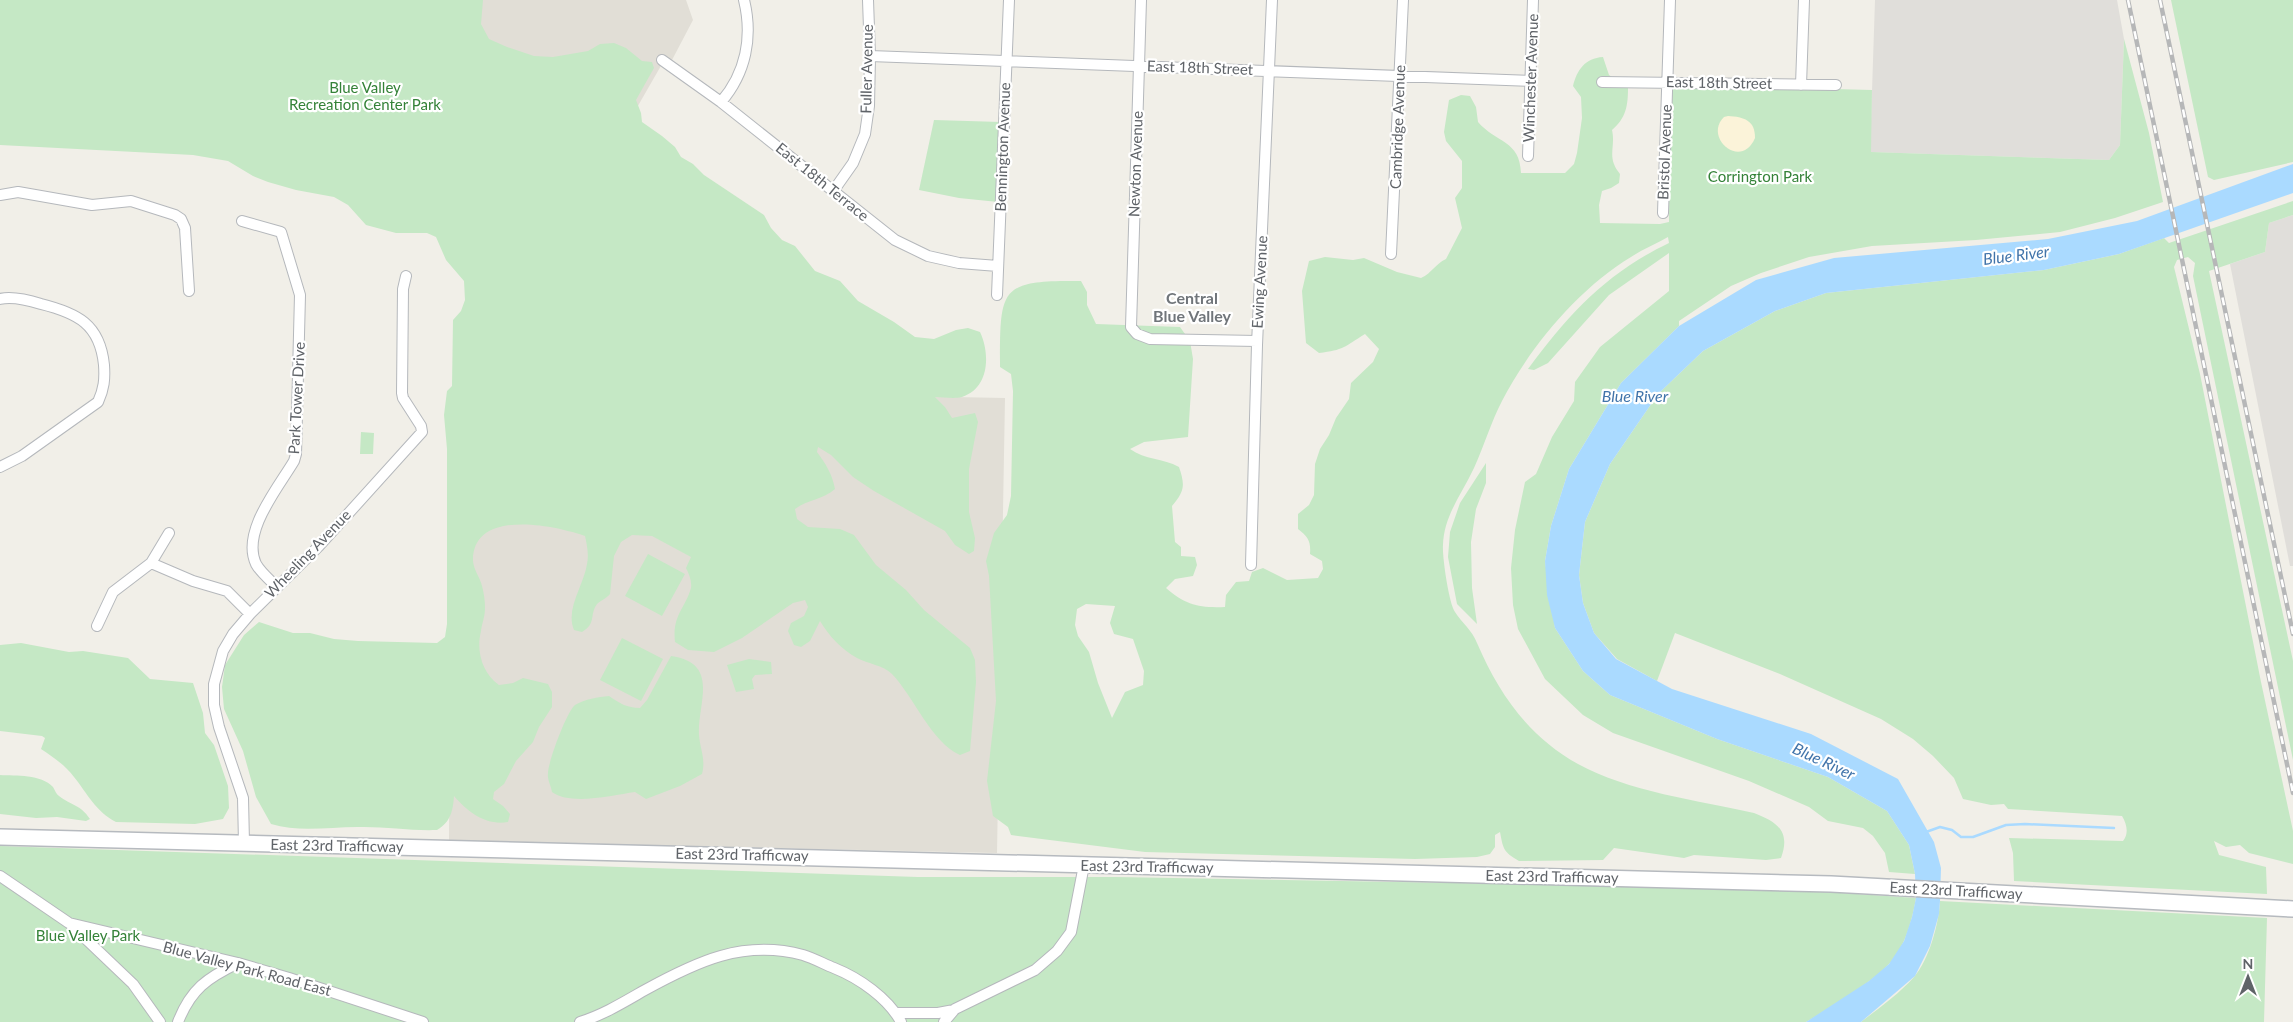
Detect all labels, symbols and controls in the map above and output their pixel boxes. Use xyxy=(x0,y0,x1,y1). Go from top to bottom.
street label: Winchester Avenue xyxy=(1519,13,1541,143)
street label: Fuller Avenue xyxy=(856,24,876,114)
street label: East 18th Street xyxy=(1147,56,1254,78)
street label: Cambridge Avenue xyxy=(1386,64,1408,189)
street label: East 18th Street xyxy=(1666,72,1773,92)
park label: Blue Valley Recreation Center Park xyxy=(289,78,441,113)
street label: Bennington Avenue xyxy=(991,82,1013,212)
street label: Bristol Avenue xyxy=(1653,104,1675,200)
street label: Newton Avenue xyxy=(1124,111,1146,217)
street label: East 18th Terrace xyxy=(772,138,873,224)
park label: Corrington Park xyxy=(1708,167,1813,185)
street label: Ewing Avenue xyxy=(1248,235,1270,329)
water label: Blue River xyxy=(1982,241,2051,268)
district label: Central Blue Valley xyxy=(1153,288,1232,325)
street label: Park Tower Drive xyxy=(284,341,308,455)
water label: Blue River xyxy=(1602,386,1669,405)
street label: Wheeling Avenue xyxy=(261,505,354,601)
water label: Blue River xyxy=(1790,738,1859,783)
street label: East 23rd Trafficway xyxy=(270,835,404,855)
street label: East 23rd Trafficway xyxy=(675,844,809,864)
street label: East 23rd Trafficway xyxy=(1080,856,1214,876)
street label: East 23rd Trafficway xyxy=(1485,866,1619,886)
street label: East 23rd Trafficway xyxy=(1889,878,2023,902)
park label: Blue Valley Park xyxy=(36,926,141,944)
street label: Blue Valley Park Road East xyxy=(161,937,334,999)
north arrow xyxy=(2223,952,2273,1002)
text: N xyxy=(2243,955,2253,972)

